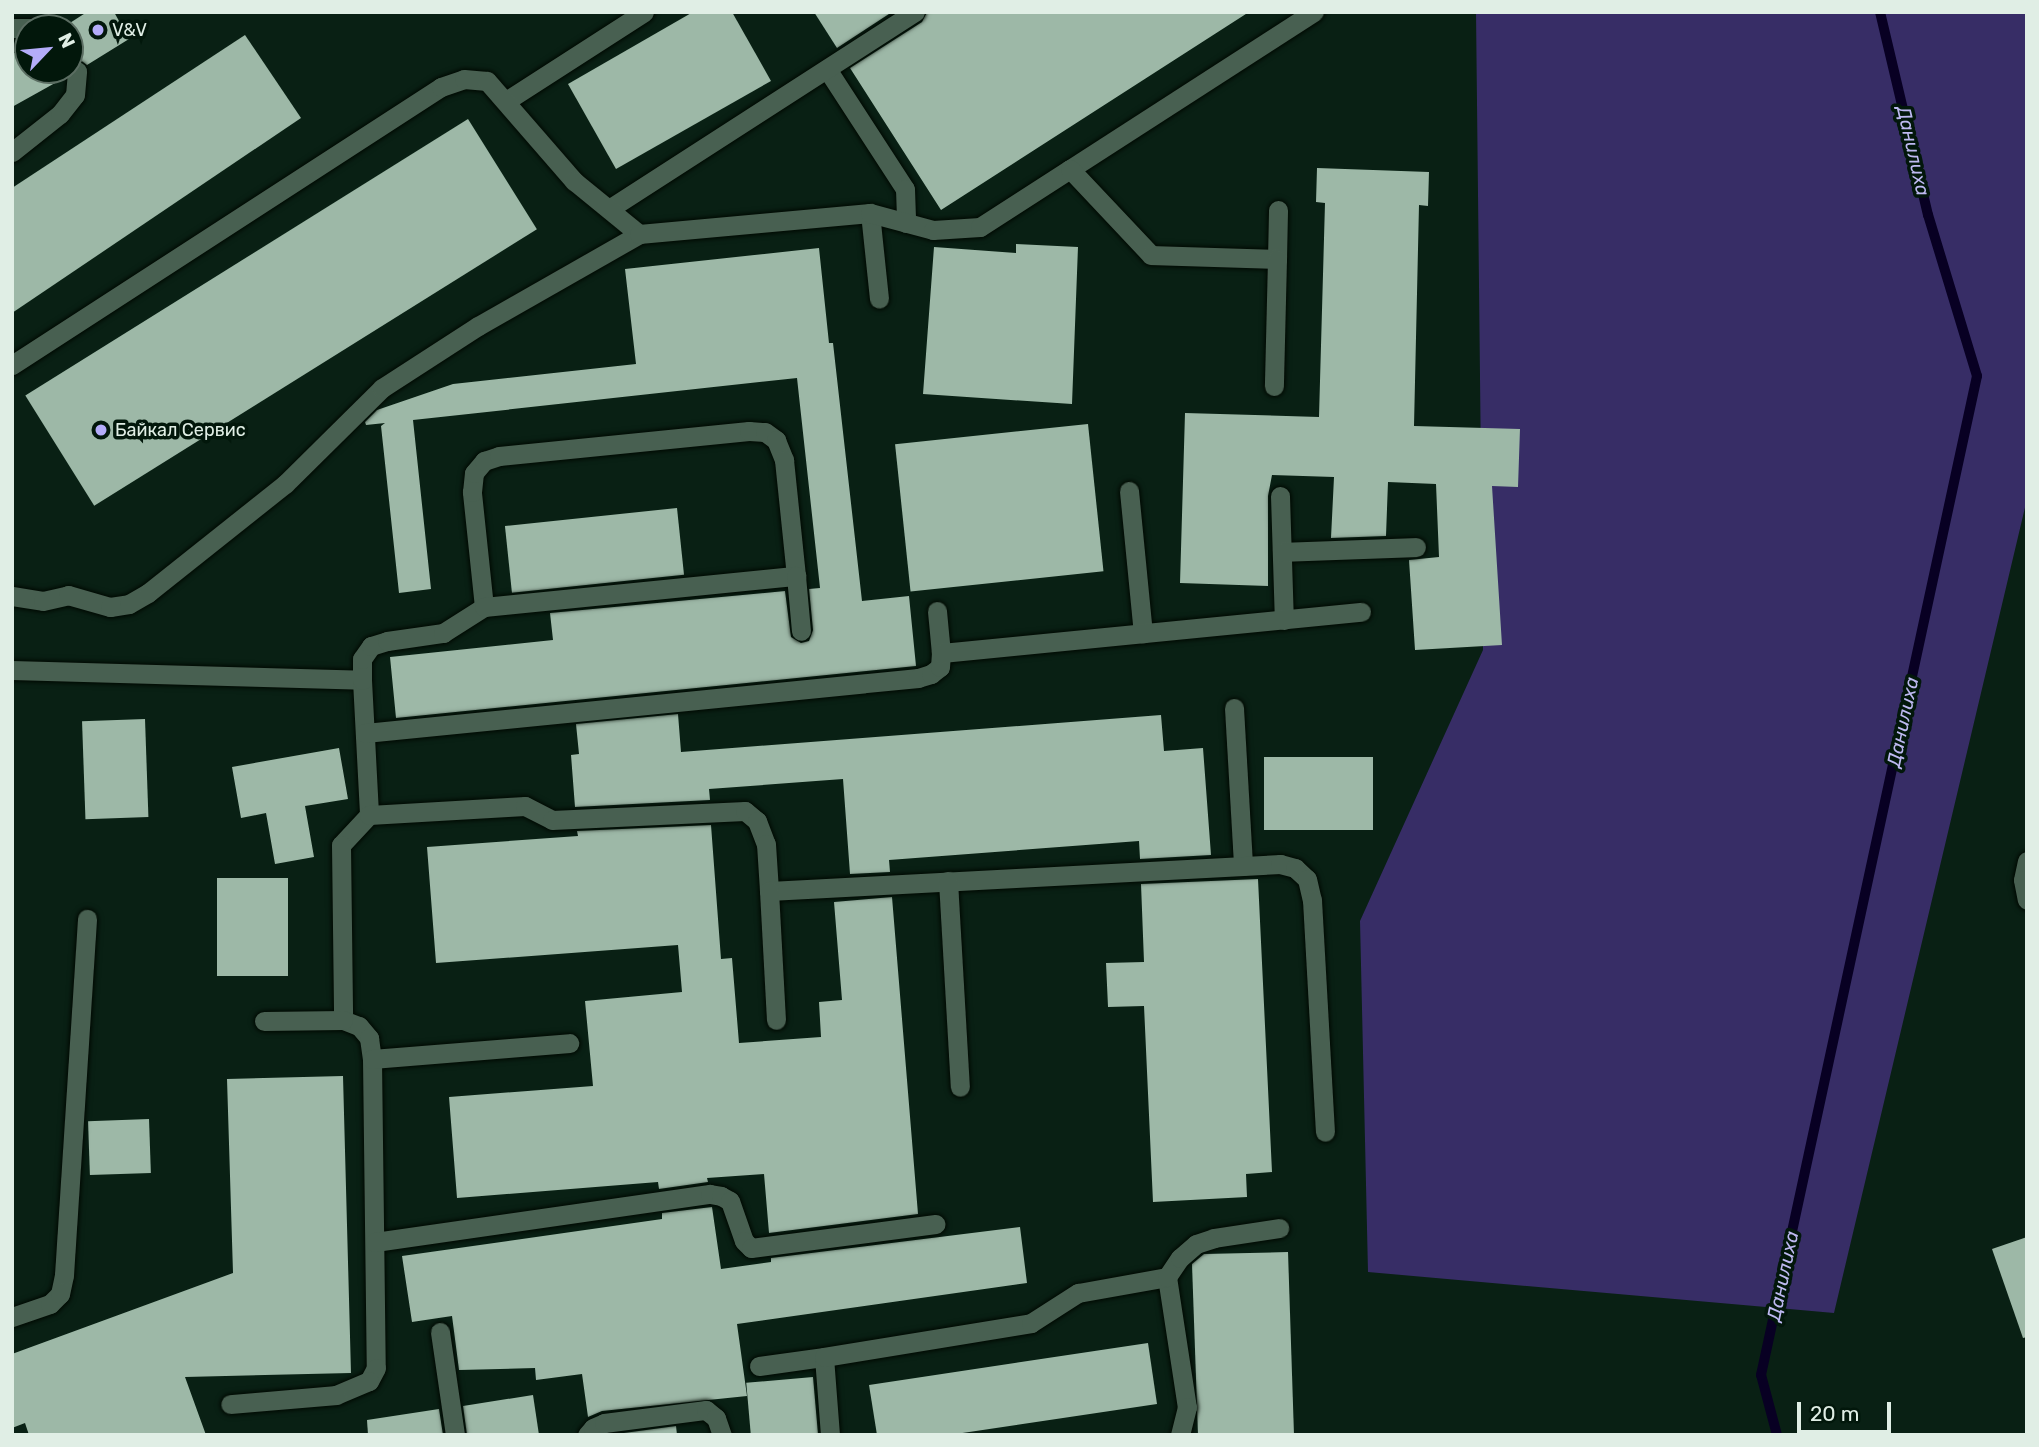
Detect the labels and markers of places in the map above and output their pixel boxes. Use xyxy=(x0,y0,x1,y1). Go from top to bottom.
place label: V&V xyxy=(112,19,147,41)
marker: V&V xyxy=(90,22,106,38)
place label: Байкал Сервис xyxy=(115,419,246,441)
marker: Байкал Сервис xyxy=(93,422,109,438)

